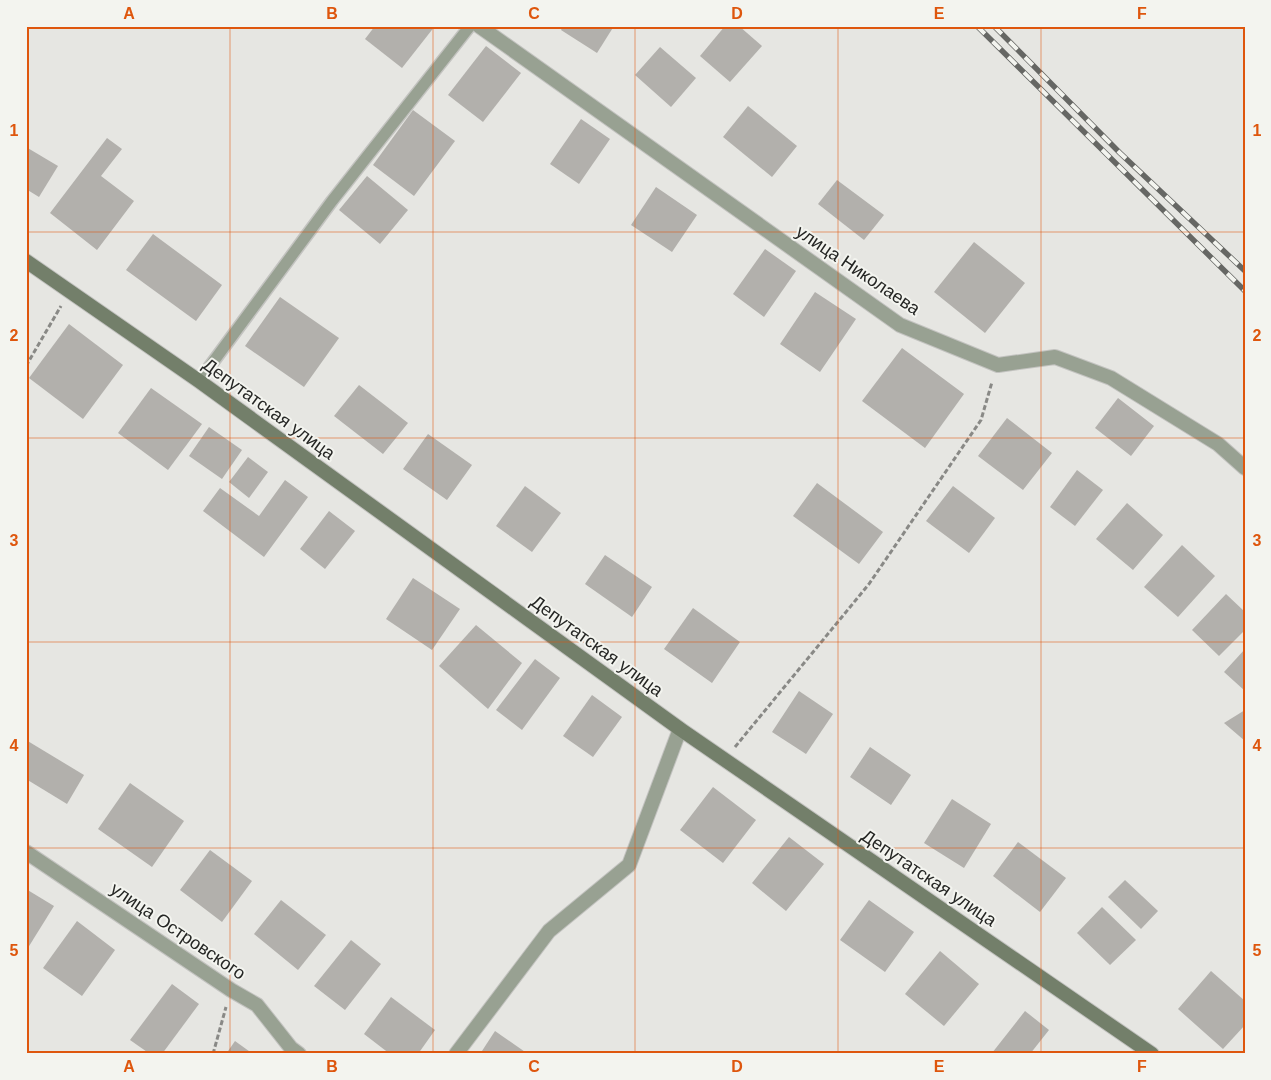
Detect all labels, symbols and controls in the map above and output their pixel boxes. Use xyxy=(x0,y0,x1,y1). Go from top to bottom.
text: A xyxy=(123,5,135,22)
text: B xyxy=(326,5,338,22)
text: C xyxy=(528,5,540,22)
text: D xyxy=(731,5,743,22)
text: E xyxy=(934,5,945,22)
text: F xyxy=(1137,5,1147,22)
text: 1 xyxy=(10,122,19,139)
text: 1 xyxy=(1253,122,1262,139)
street label: улица Николаева xyxy=(792,221,925,319)
text: 2 xyxy=(10,327,19,344)
text: 2 xyxy=(1253,327,1262,344)
street label: Депутатская улица xyxy=(199,354,340,464)
text: 3 xyxy=(10,532,19,549)
text: 3 xyxy=(1253,532,1262,549)
street label: Депутатская улица xyxy=(527,591,668,701)
text: 4 xyxy=(10,737,19,754)
text: 4 xyxy=(1253,737,1262,754)
street label: Депутатская улица xyxy=(858,825,1001,931)
street label: улица Островского xyxy=(107,878,249,984)
text: 5 xyxy=(10,942,19,959)
text: 5 xyxy=(1253,942,1262,959)
text: A xyxy=(123,1058,135,1075)
text: B xyxy=(326,1058,338,1075)
text: C xyxy=(528,1058,540,1075)
text: D xyxy=(731,1058,743,1075)
text: E xyxy=(934,1058,945,1075)
text: F xyxy=(1137,1058,1147,1075)

